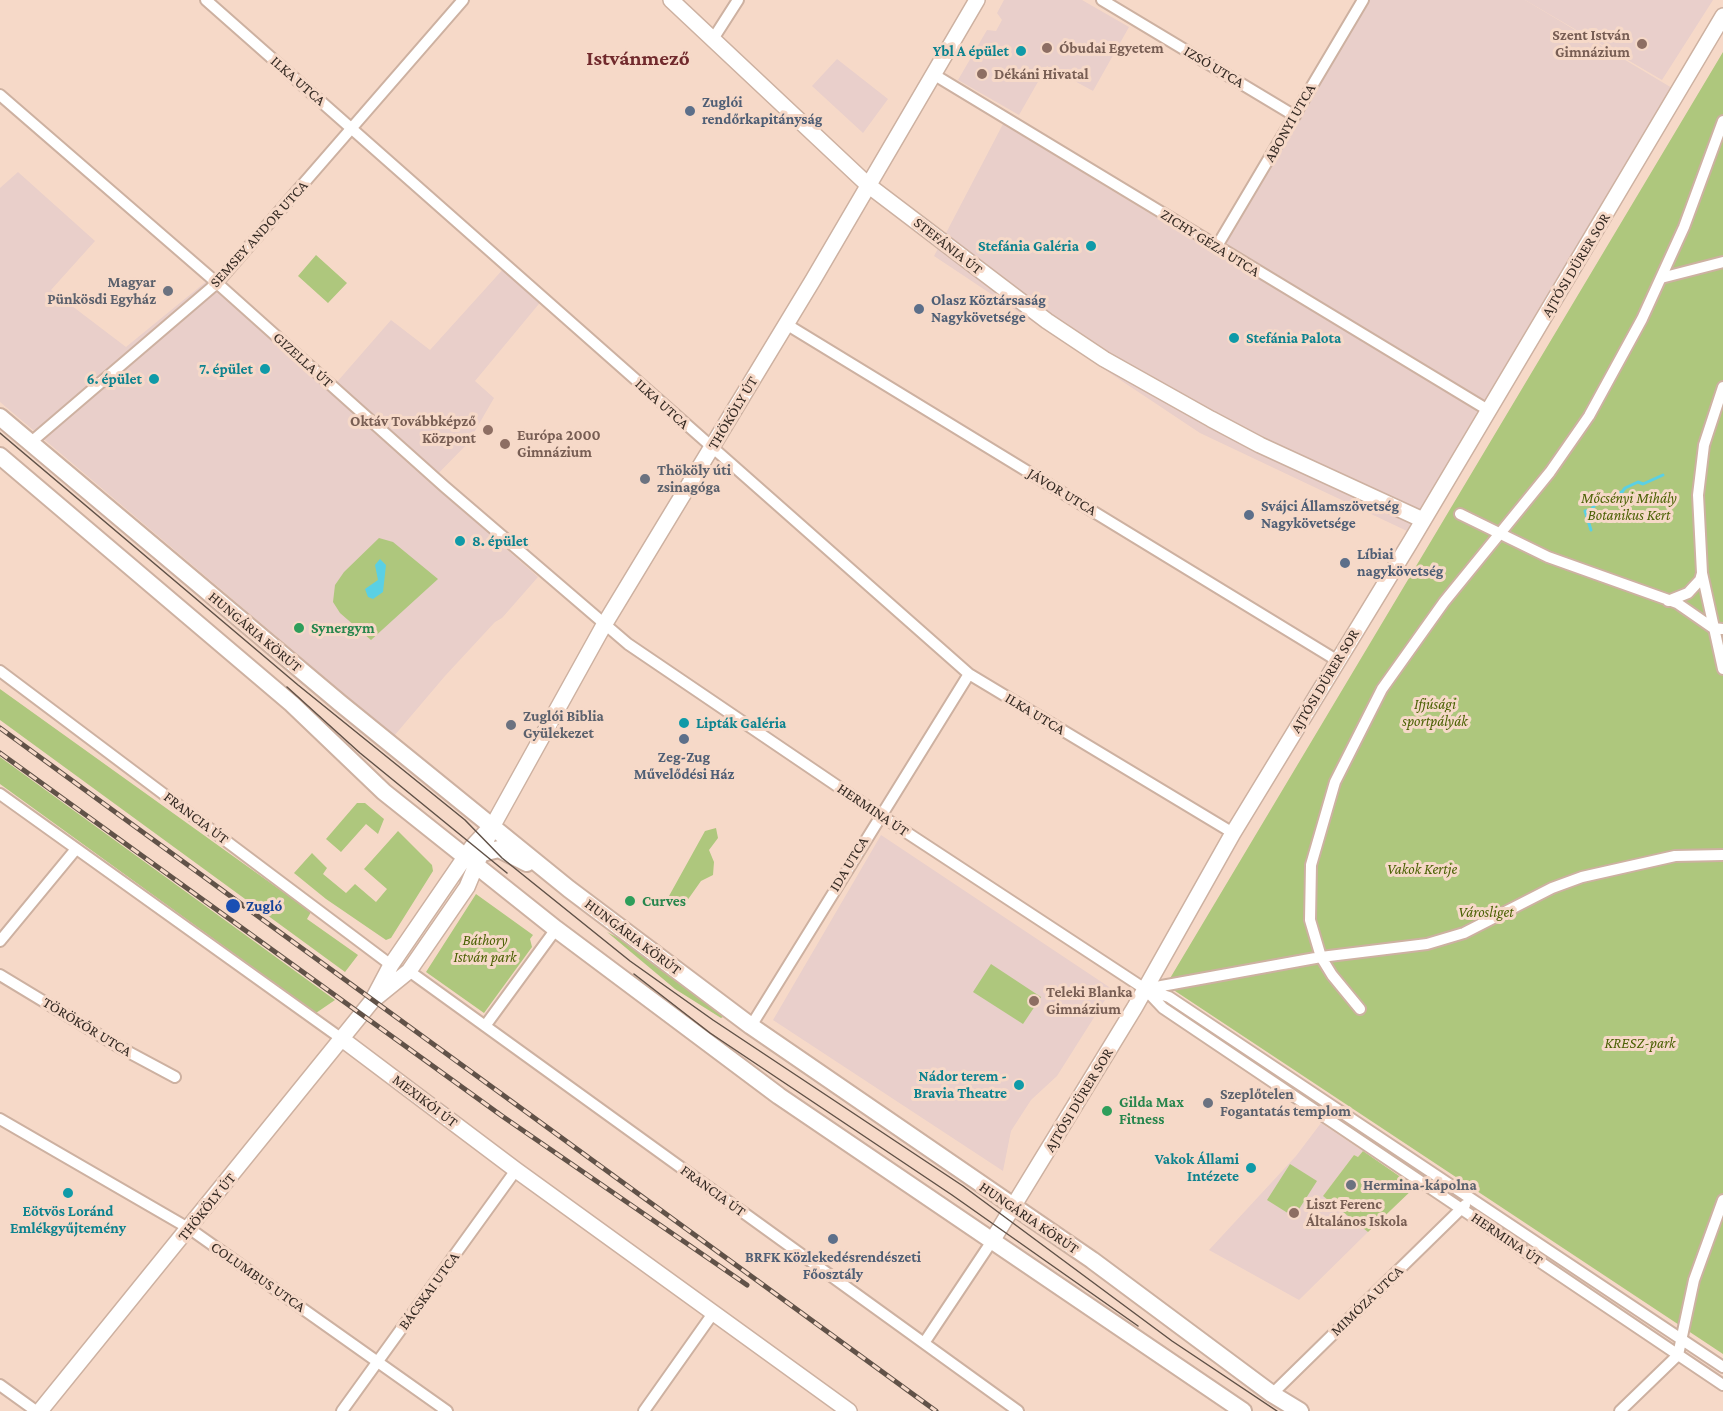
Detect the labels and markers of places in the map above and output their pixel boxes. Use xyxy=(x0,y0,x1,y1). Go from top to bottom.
place label: Szent István Gimnázium xyxy=(1552,26,1630,61)
marker: Szent István Gimnázium xyxy=(1635,37,1649,51)
place label: Óbudai Egyetem xyxy=(1059,39,1164,57)
marker: Óbudai Egyetem xyxy=(1040,41,1054,55)
place label: Ybl A épület xyxy=(933,42,1009,60)
marker: Ybl A épület xyxy=(1014,44,1028,58)
place label: Dékáni Hivatal xyxy=(994,65,1089,83)
marker: Dékáni Hivatal xyxy=(975,67,989,81)
place label: Zuglói rendőrkapitányság xyxy=(702,93,822,128)
marker: Zuglói rendőrkapitányság xyxy=(683,104,697,118)
place label: Stefánia Galéria xyxy=(978,237,1079,255)
marker: Stefánia Galéria xyxy=(1084,239,1098,253)
place label: Magyar Pünkösdi Egyház xyxy=(47,273,156,308)
marker: Magyar Pünkösdi Egyház xyxy=(161,284,175,298)
place label: Olasz Köztársaság Nagykövetsége xyxy=(931,291,1046,326)
marker: Olasz Köztársaság Nagykövetsége xyxy=(912,302,926,316)
place label: Stefánia Palota xyxy=(1246,329,1341,347)
marker: Stefánia Palota xyxy=(1227,331,1241,345)
place label: 7. épület xyxy=(199,360,253,378)
marker: 7. épület xyxy=(258,362,272,376)
place label: 6. épület xyxy=(86,370,142,388)
marker: 6. épület xyxy=(147,372,161,386)
place label: Oktáv Továbbképző Központ xyxy=(350,412,476,447)
marker: Oktáv Továbbképző Központ xyxy=(481,423,495,437)
place label: Európa 2000 Gimnázium xyxy=(517,426,601,461)
marker: Európa 2000 Gimnázium xyxy=(498,437,512,451)
place label: Thököly úti zsinagóga xyxy=(657,461,731,496)
marker: Thököly úti zsinagóga xyxy=(638,472,652,486)
place label: Svájci Államszövetség Nagykövetsége xyxy=(1261,497,1399,532)
marker: Svájci Államszövetség Nagykövetsége xyxy=(1242,508,1256,522)
place label: 8. épület xyxy=(472,532,528,550)
marker: 8. épület xyxy=(453,534,467,548)
place label: Líbiai nagykövetség xyxy=(1357,545,1443,580)
marker: Líbiai nagykövetség xyxy=(1338,556,1352,570)
place label: Synergym xyxy=(311,619,375,637)
marker: Synergym xyxy=(292,621,306,635)
place label: Zuglói Biblia Gyülekezet xyxy=(523,707,604,742)
place label: Lipták Galéria xyxy=(696,714,786,732)
marker: Lipták Galéria xyxy=(677,716,691,730)
marker: Zuglói Biblia Gyülekezet xyxy=(504,718,518,732)
marker: Zeg-Zug Művelődési Ház xyxy=(677,732,691,746)
place label: Zeg-Zug Művelődési Ház xyxy=(634,748,734,783)
place label: Curves xyxy=(642,892,686,910)
marker: Curves xyxy=(623,894,637,908)
marker: Zugló xyxy=(224,897,242,915)
place label: Zugló xyxy=(246,897,282,915)
place label: Teleki Blanka Gimnázium xyxy=(1046,983,1133,1018)
marker: Teleki Blanka Gimnázium xyxy=(1027,994,1041,1008)
place label: Nádor terem - Bravia Theatre xyxy=(913,1067,1007,1102)
marker: Nádor terem - Bravia Theatre xyxy=(1012,1078,1026,1092)
place label: Szeplőtelen Fogantatás templom xyxy=(1220,1085,1351,1120)
place label: Gilda Max Fitness xyxy=(1119,1093,1184,1128)
marker: Szeplőtelen Fogantatás templom xyxy=(1201,1096,1215,1110)
marker: Gilda Max Fitness xyxy=(1100,1104,1114,1118)
place label: Vakok Állami Intézete xyxy=(1155,1150,1239,1185)
marker: Vakok Állami Intézete xyxy=(1244,1161,1258,1175)
place label: Hermina-kápolna xyxy=(1363,1176,1477,1194)
marker: Hermina-kápolna xyxy=(1344,1178,1358,1192)
marker: Eötvös Loránd Emlékgyűjtemény xyxy=(61,1186,75,1200)
place label: Liszt Ferenc Általános Iskola xyxy=(1306,1195,1408,1230)
place label: Eötvös Loránd Emlékgyűjtemény xyxy=(10,1202,126,1237)
marker: Liszt Ferenc Általános Iskola xyxy=(1287,1206,1301,1220)
marker: BRFK Közlekedésrendészeti Főosztály xyxy=(826,1232,840,1246)
place label: BRFK Közlekedésrendészeti Főosztály xyxy=(745,1248,921,1283)

